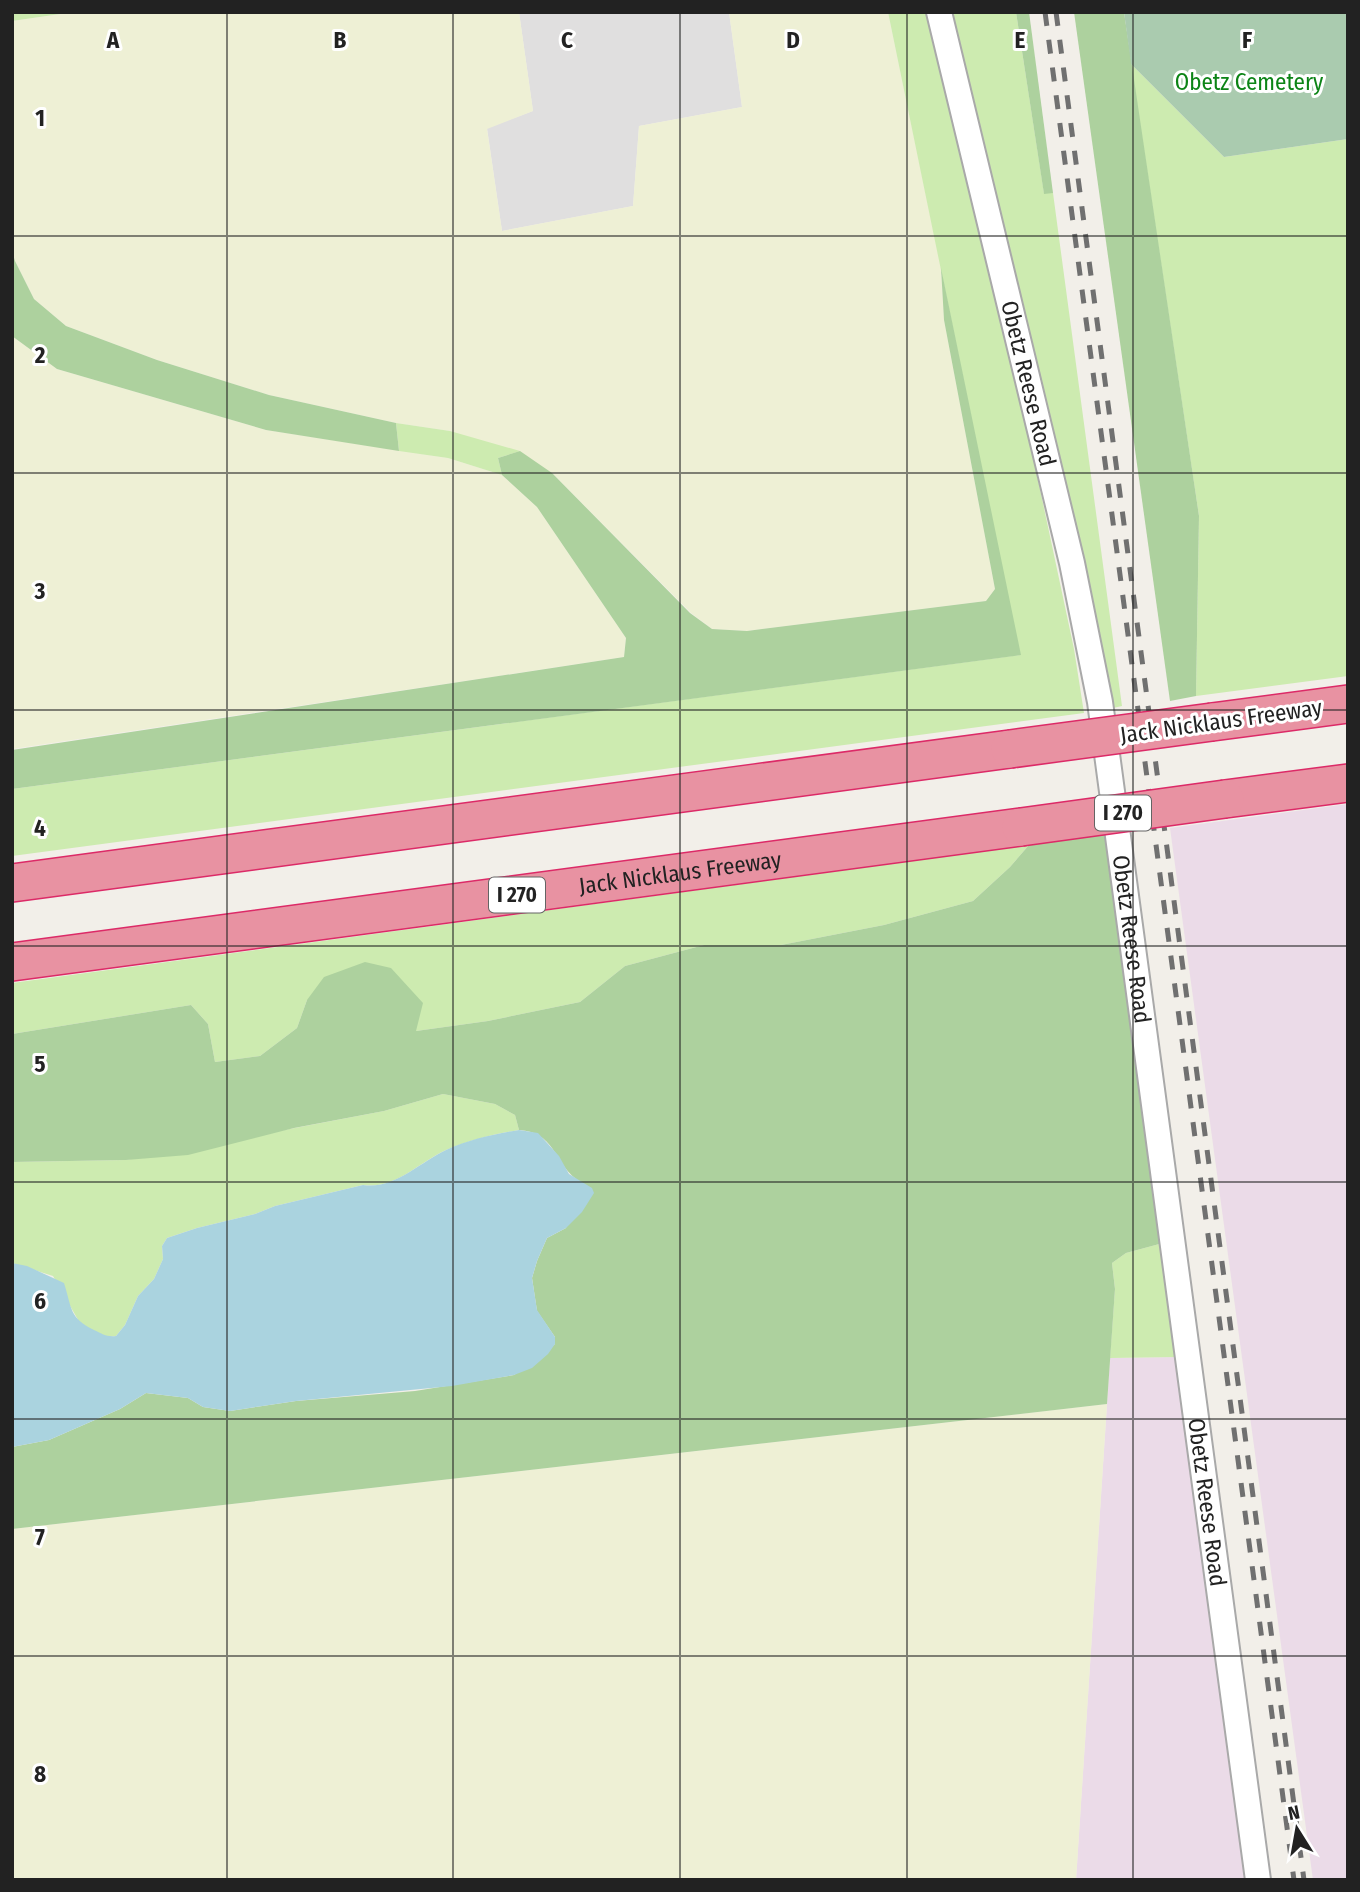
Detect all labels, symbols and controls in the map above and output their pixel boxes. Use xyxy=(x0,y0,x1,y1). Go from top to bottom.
text: A xyxy=(106,26,120,54)
text: B xyxy=(334,26,347,54)
text: C xyxy=(561,26,573,54)
text: D xyxy=(786,26,800,54)
text: E xyxy=(1015,26,1026,54)
text: F xyxy=(1242,26,1252,54)
park label: Obetz Cemetery xyxy=(1175,68,1324,96)
text: 1 xyxy=(35,104,45,132)
street label: Obetz Reese Road xyxy=(995,298,1062,469)
text: 2 xyxy=(34,341,46,369)
text: 3 xyxy=(34,577,46,605)
street label: Jack Nicklaus Freeway xyxy=(1118,693,1325,749)
road number: I 270 xyxy=(1095,796,1151,830)
text: 4 xyxy=(34,814,46,842)
street label: Jack Nicklaus Freeway xyxy=(577,845,784,900)
street label: Obetz Reese Road xyxy=(1107,853,1157,1025)
road number: I 270 xyxy=(489,878,545,912)
text: 5 xyxy=(34,1050,46,1078)
text: 6 xyxy=(34,1287,46,1315)
street label: Obetz Reese Road xyxy=(1182,1416,1232,1588)
text: 7 xyxy=(35,1523,45,1551)
text: 8 xyxy=(34,1760,46,1788)
north arrow xyxy=(1262,1794,1332,1864)
text: N xyxy=(1286,1800,1302,1825)

